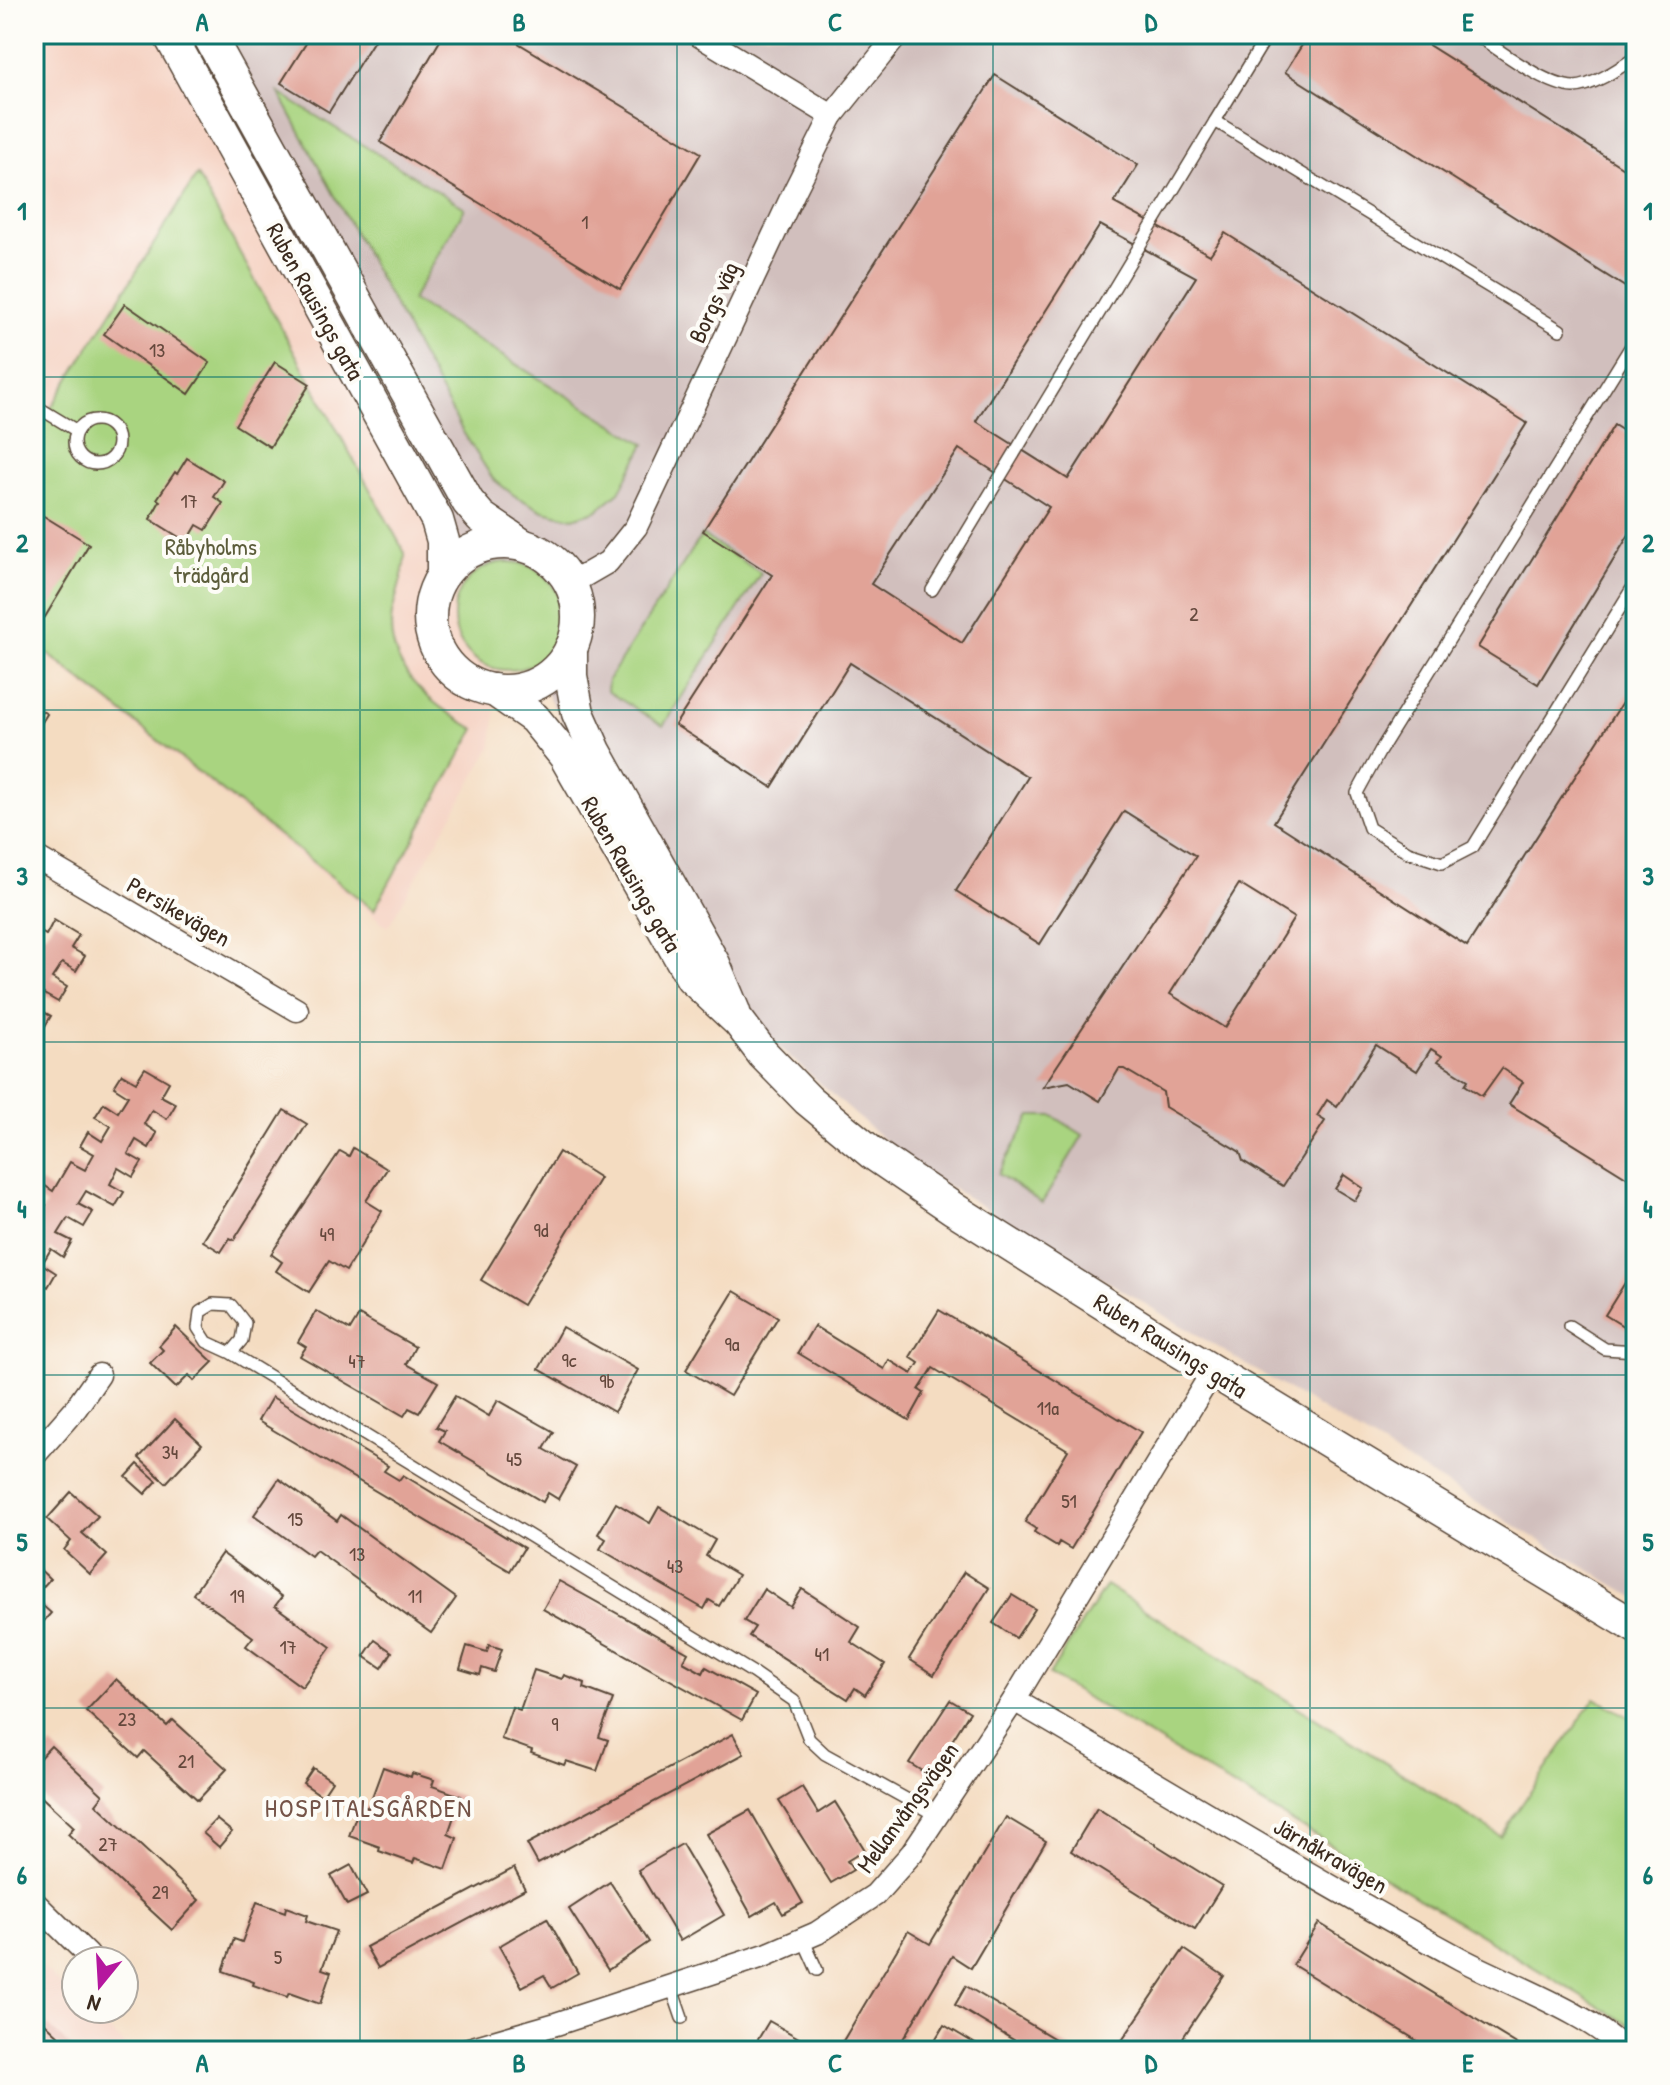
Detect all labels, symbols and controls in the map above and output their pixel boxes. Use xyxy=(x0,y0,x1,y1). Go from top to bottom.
text: A xyxy=(196,4,209,39)
text: B xyxy=(512,4,526,39)
text: C xyxy=(828,4,842,39)
text: D xyxy=(1145,4,1158,39)
text: E xyxy=(1462,4,1474,39)
text: 1 xyxy=(17,193,27,228)
text: 1 xyxy=(1643,193,1653,228)
house number: 1 xyxy=(581,208,589,235)
street label: Ruben Rausings gata xyxy=(260,217,372,385)
street label: Borgs väg xyxy=(680,256,746,348)
house number: 13 xyxy=(149,336,165,363)
house number: 17 xyxy=(180,487,198,514)
text: 2 xyxy=(16,525,29,560)
text: 2 xyxy=(1642,525,1655,560)
park label: Råbyholms trädgård xyxy=(165,530,257,590)
house number: 2 xyxy=(1189,600,1199,627)
street label: Ruben Rausings gata xyxy=(574,790,690,958)
text: 3 xyxy=(16,858,28,893)
text: 3 xyxy=(1642,858,1654,893)
street label: Persikevägen xyxy=(121,869,237,953)
text: 4 xyxy=(17,1191,27,1226)
text: 4 xyxy=(1643,1191,1653,1226)
house number: 9d xyxy=(533,1216,549,1243)
house number: 49 xyxy=(320,1220,334,1247)
street label: Ruben Rausings gata xyxy=(1088,1285,1254,1405)
house number: 9a xyxy=(724,1330,740,1357)
house number: 9c xyxy=(561,1346,577,1373)
house number: 47 xyxy=(348,1347,366,1374)
house number: 9b xyxy=(599,1367,615,1394)
house number: 11a xyxy=(1037,1394,1059,1421)
house number: 34 xyxy=(162,1438,178,1465)
house number: 45 xyxy=(506,1445,523,1472)
house number: 51 xyxy=(1061,1487,1077,1514)
house number: 15 xyxy=(287,1505,303,1532)
text: 5 xyxy=(17,1524,28,1559)
text: 5 xyxy=(1643,1524,1654,1559)
house number: 13 xyxy=(349,1540,365,1567)
house number: 43 xyxy=(667,1552,683,1579)
house number: 19 xyxy=(230,1582,244,1609)
house number: 11 xyxy=(408,1582,422,1609)
house number: 17 xyxy=(279,1633,297,1660)
house number: 41 xyxy=(815,1640,829,1667)
house number: 23 xyxy=(118,1705,136,1732)
house number: 9 xyxy=(551,1710,559,1737)
street label: Mellanvångsvägen xyxy=(849,1735,965,1879)
house number: 21 xyxy=(178,1747,194,1774)
district label: HOSPITALSGÅRDEN xyxy=(265,1790,473,1825)
street label: Järnåkravägen xyxy=(1268,1810,1394,1900)
house number: 27 xyxy=(98,1830,118,1857)
text: 6 xyxy=(17,1857,28,1892)
text: 6 xyxy=(1643,1857,1654,1892)
house number: 29 xyxy=(152,1878,168,1905)
house number: 5 xyxy=(274,1943,283,1970)
north arrow xyxy=(60,1945,140,2025)
text: N xyxy=(83,1988,104,2020)
text: A xyxy=(196,2045,209,2080)
text: B xyxy=(512,2045,526,2080)
text: C xyxy=(828,2045,842,2080)
text: D xyxy=(1145,2045,1158,2080)
text: E xyxy=(1462,2045,1474,2080)

